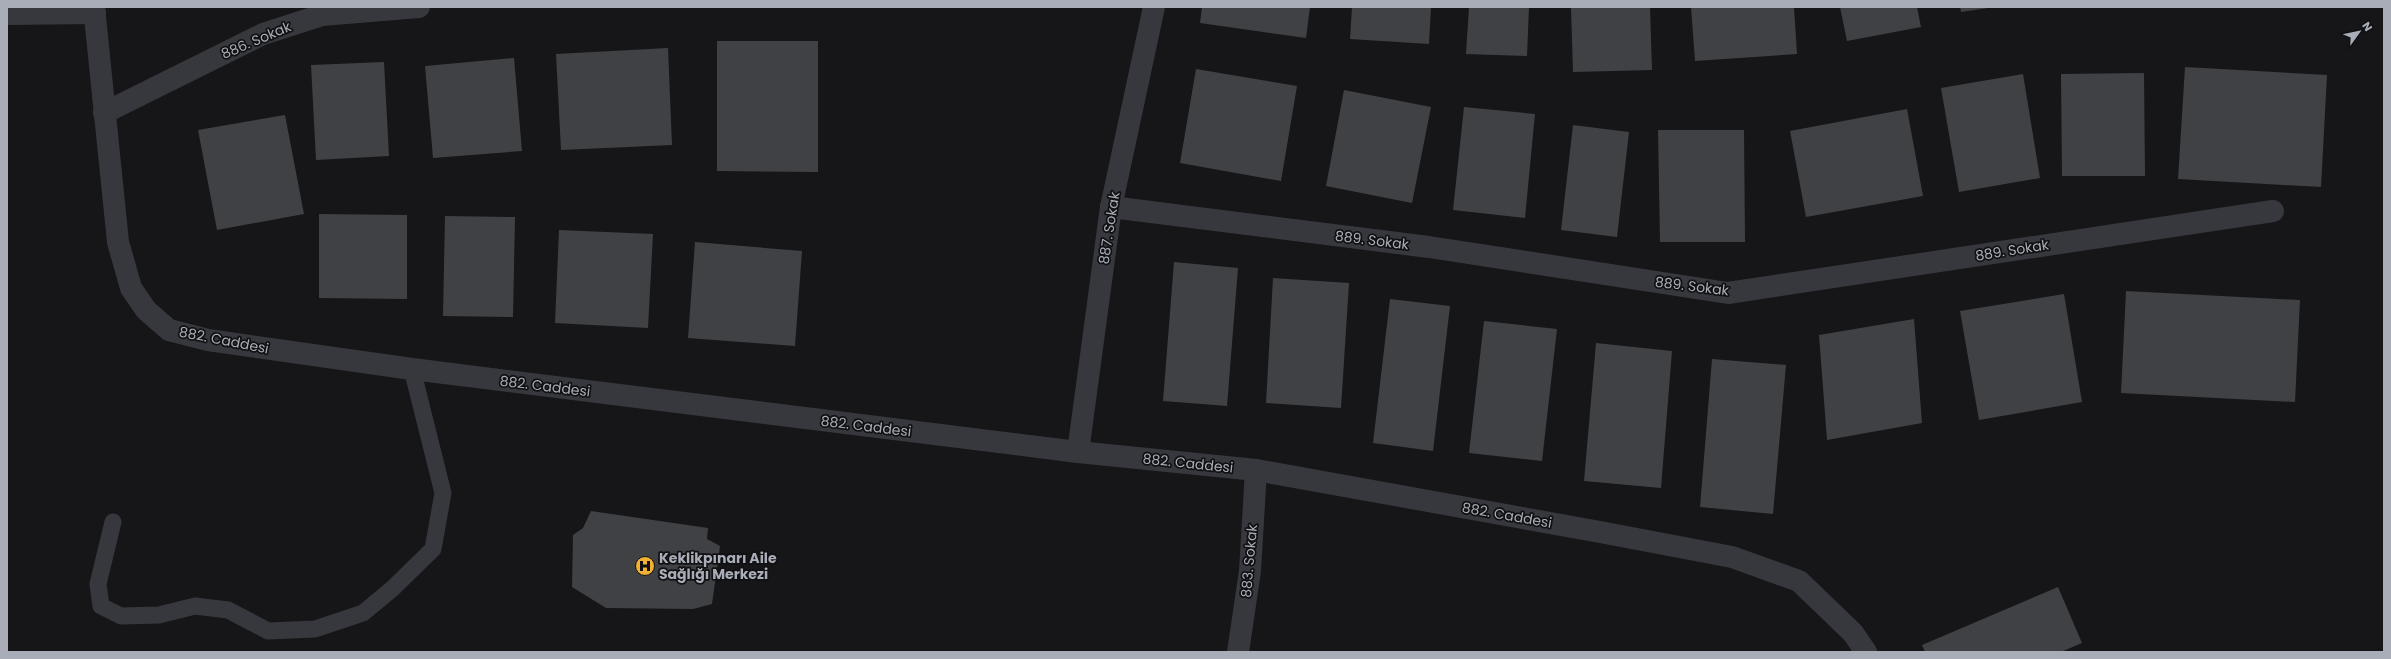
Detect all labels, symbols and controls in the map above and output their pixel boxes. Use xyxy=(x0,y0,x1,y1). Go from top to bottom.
north arrow xyxy=(2339,12,2379,52)
street label: 886. Sokak xyxy=(218,16,295,64)
text: N xyxy=(2358,19,2376,34)
street label: 887. Sokak xyxy=(1093,190,1125,266)
street label: 889. Sokak xyxy=(1334,226,1411,255)
street label: 889. Sokak xyxy=(1974,234,2051,266)
street label: 889. Sokak xyxy=(1654,272,1731,301)
street label: 882. Caddesi xyxy=(177,321,271,359)
street label: 882. Caddesi xyxy=(499,371,591,401)
street label: 882. Caddesi xyxy=(820,411,912,441)
street label: 882. Caddesi xyxy=(1142,448,1234,478)
street label: 882. Caddesi xyxy=(1460,497,1554,533)
street label: 883. Sokak xyxy=(1236,523,1262,599)
place label: Keklikpınarı Aile Sağlığı Merkezi xyxy=(659,548,777,584)
hospital icon: Keklikpınarı Aile Sağlığı Merkezi xyxy=(634,555,656,577)

